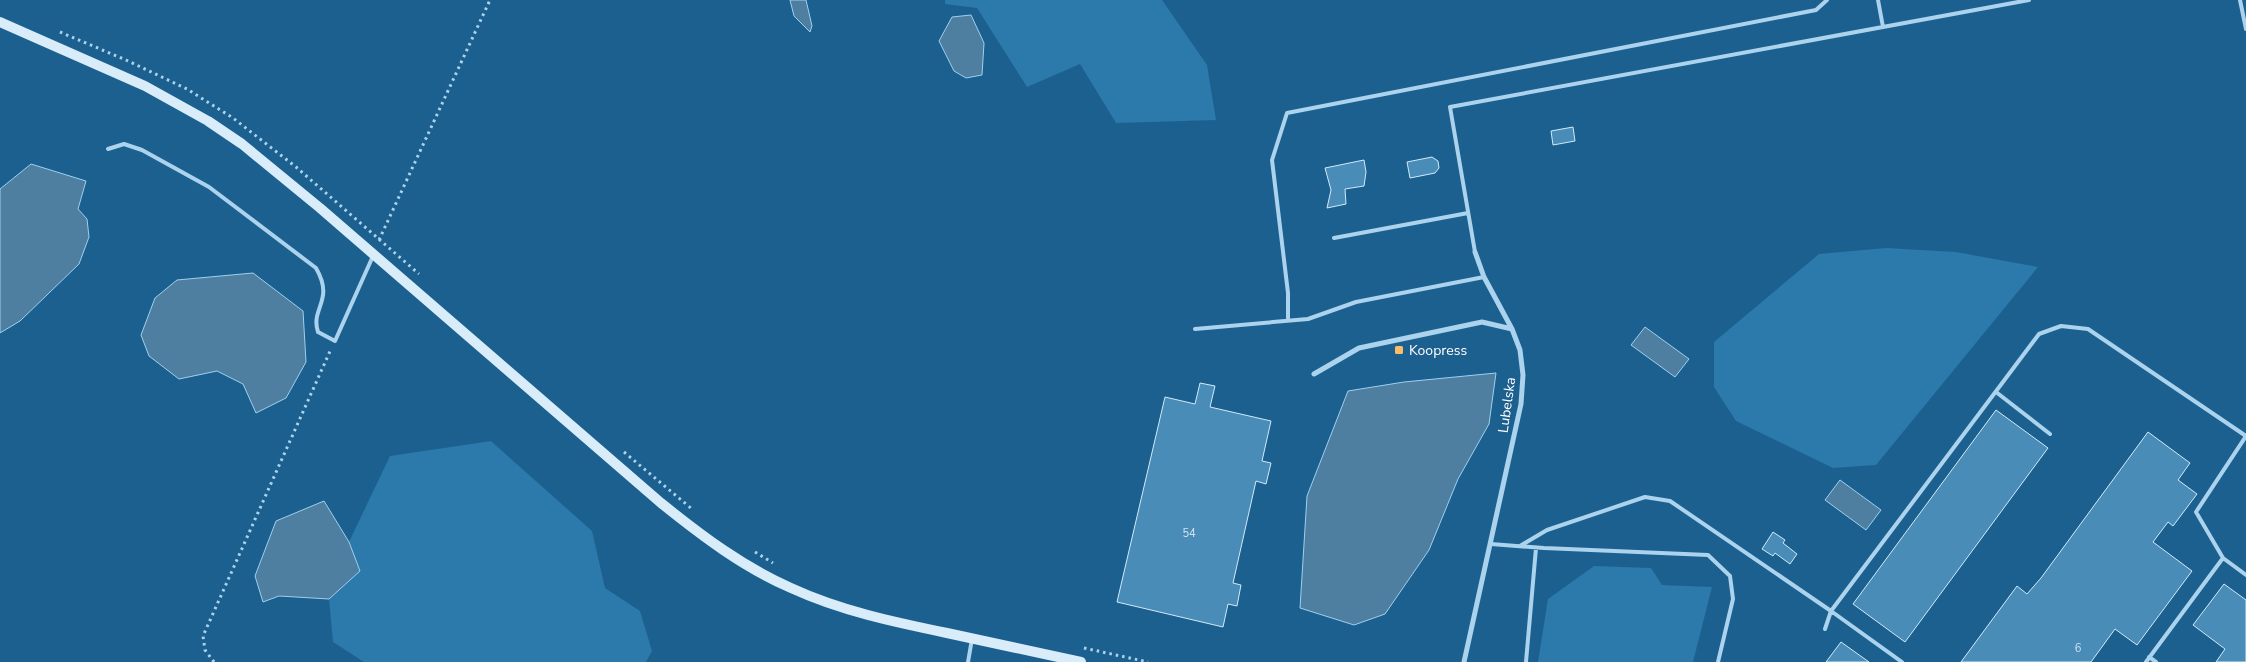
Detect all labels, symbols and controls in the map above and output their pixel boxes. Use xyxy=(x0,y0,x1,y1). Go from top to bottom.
place label: Koopress xyxy=(1409,341,1467,360)
marker: Koopress xyxy=(1393,344,1405,356)
street label: Lubelska xyxy=(1494,376,1520,434)
house number: 54 xyxy=(1182,526,1196,541)
house number: 6 xyxy=(2075,641,2082,656)

